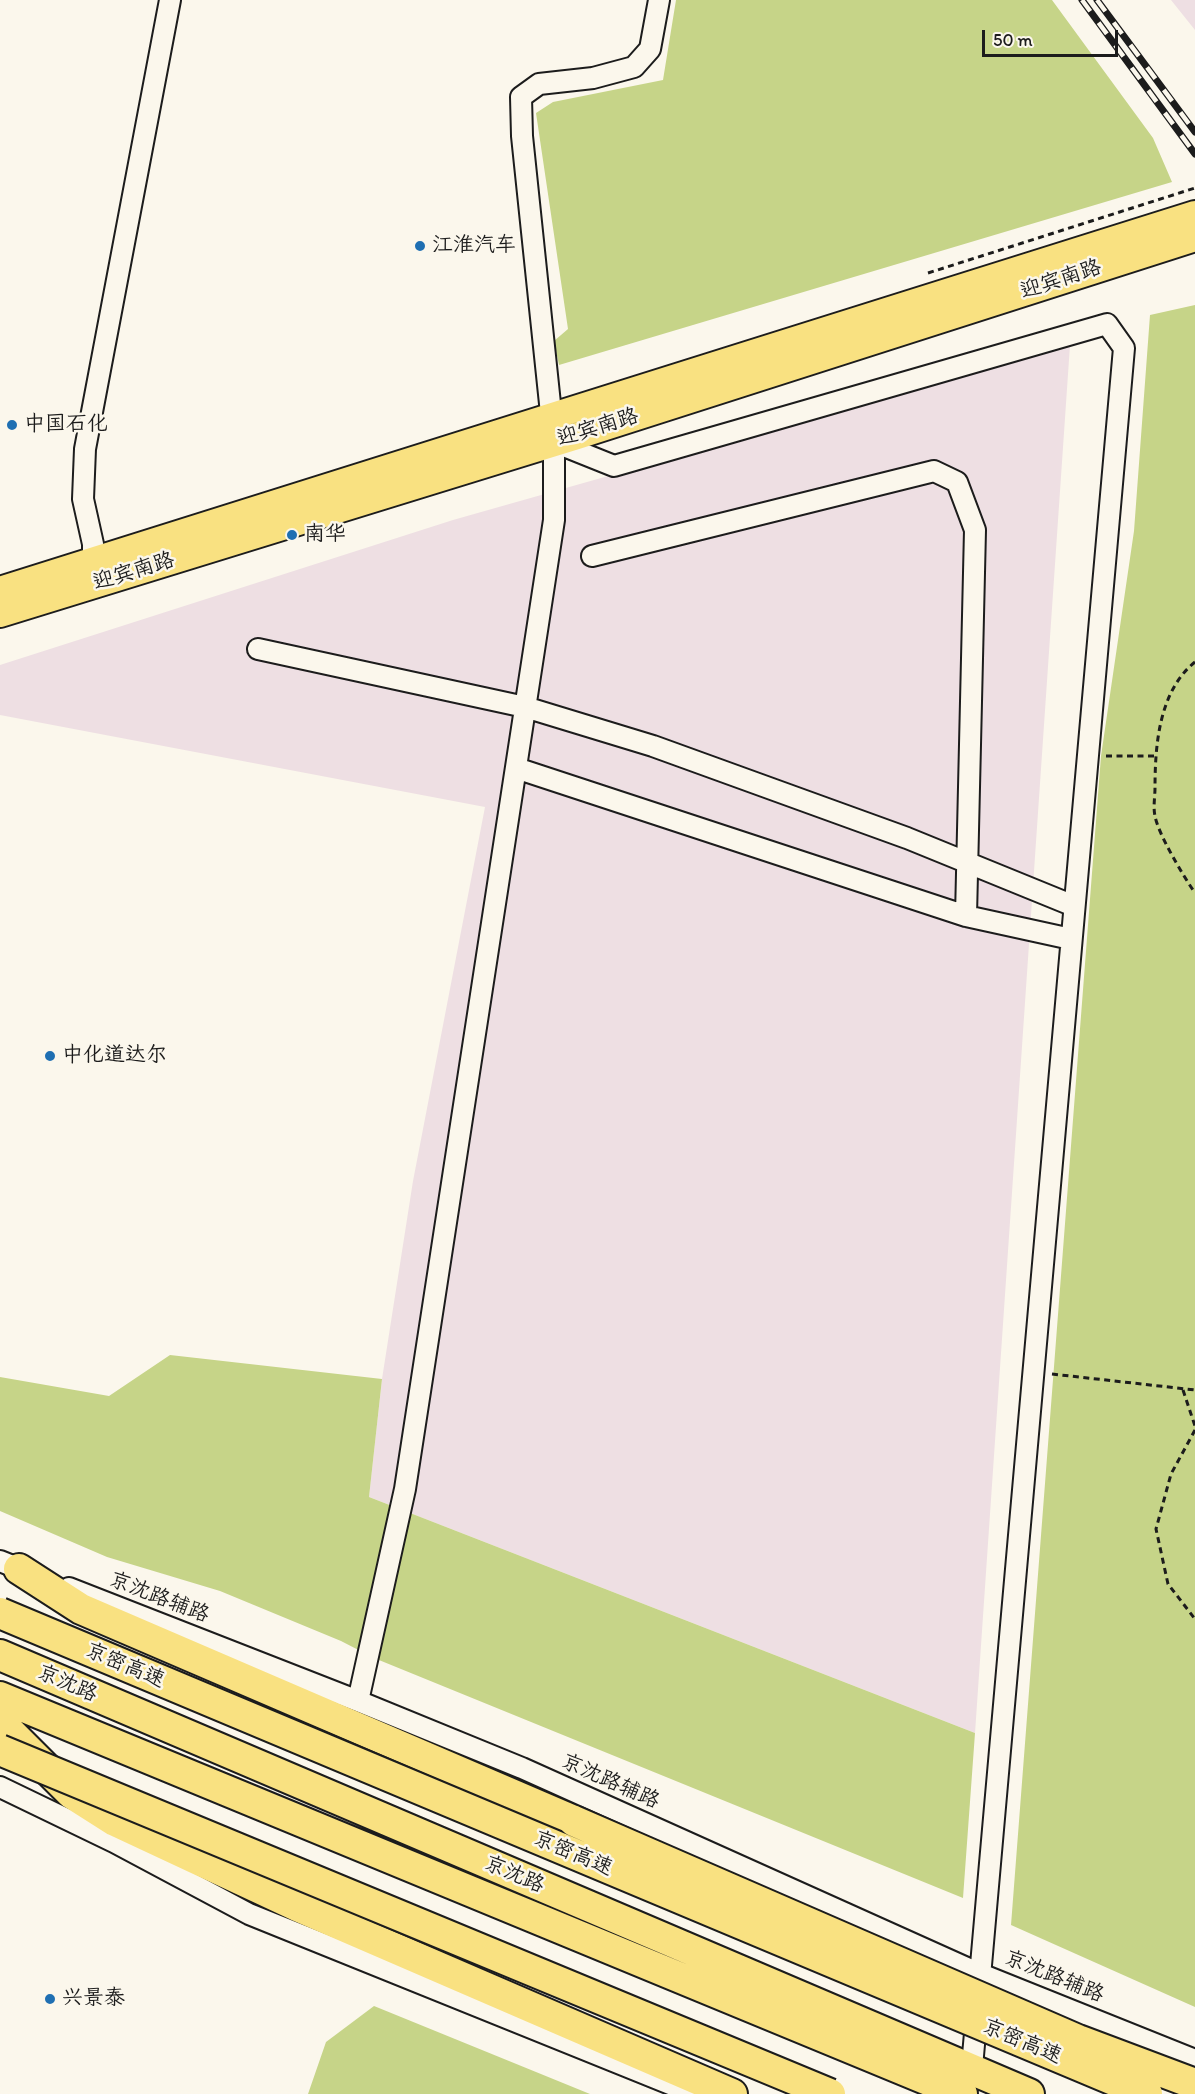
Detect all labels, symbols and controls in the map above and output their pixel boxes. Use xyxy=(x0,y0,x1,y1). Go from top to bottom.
scale bar xyxy=(985,18,1122,56)
text: 50 m xyxy=(993,29,1033,51)
place label: 江淮汽车 xyxy=(432,233,516,259)
marker: 江淮汽车 xyxy=(413,239,427,253)
street label: 迎宾南路 xyxy=(1017,255,1105,305)
street label: 迎宾南路 xyxy=(554,404,642,452)
place label: 中国石化 xyxy=(24,412,108,438)
marker: 中国石化 xyxy=(5,418,19,432)
place label: 南华 xyxy=(304,522,346,548)
marker: 南华 xyxy=(285,528,299,542)
street label: 迎宾南路 xyxy=(90,548,178,596)
place label: 中化道达尔 xyxy=(62,1043,167,1069)
marker: 中化道达尔 xyxy=(43,1049,57,1063)
street label: 京沈路辅路 xyxy=(105,1567,213,1629)
street label: 京密高速 xyxy=(81,1638,169,1694)
street label: 京沈路 xyxy=(33,1660,101,1708)
street label: 京沈路辅路 xyxy=(557,1749,663,1815)
street label: 京密高速 xyxy=(529,1826,617,1882)
street label: 京沈路 xyxy=(480,1851,548,1899)
street label: 京沈路辅路 xyxy=(1001,1946,1107,2008)
place label: 兴景泰 xyxy=(62,1986,125,2012)
marker: 兴景泰 xyxy=(43,1992,57,2006)
street label: 京密高速 xyxy=(978,2014,1066,2070)

